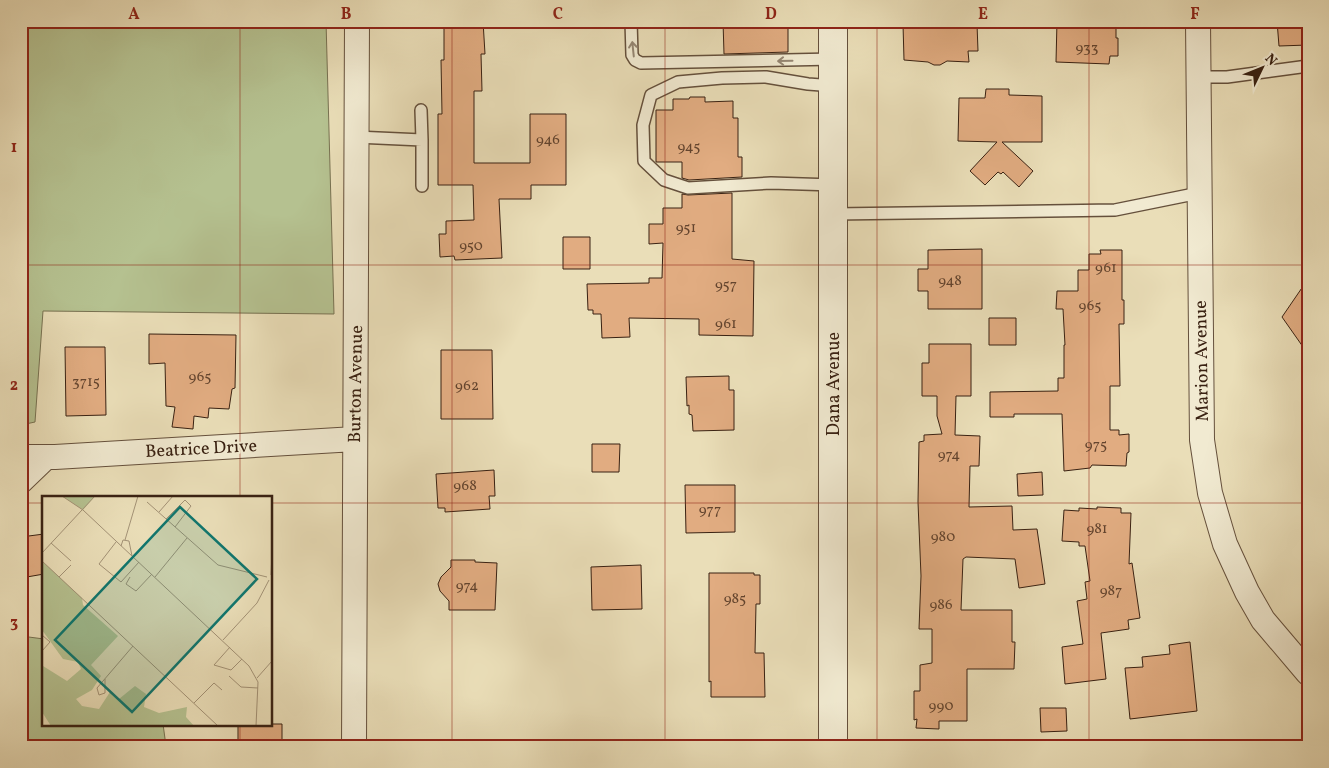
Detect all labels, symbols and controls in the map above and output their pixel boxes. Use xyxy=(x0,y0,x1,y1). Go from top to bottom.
text: A xyxy=(128,4,140,26)
text: B xyxy=(341,4,352,26)
text: C xyxy=(553,4,563,26)
text: D xyxy=(765,4,777,26)
text: E xyxy=(978,4,988,26)
text: F xyxy=(1190,4,1200,26)
house number: 933 xyxy=(1076,38,1098,59)
one-way arrow xyxy=(628,41,638,57)
north arrow xyxy=(1236,42,1286,92)
text: N xyxy=(1260,50,1281,70)
one-way arrow xyxy=(777,56,794,66)
house number: 946 xyxy=(536,130,560,151)
text: 1 xyxy=(11,137,17,159)
house number: 945 xyxy=(677,137,701,158)
house number: 951 xyxy=(676,218,696,239)
house number: 950 xyxy=(459,236,483,257)
house number: 961 xyxy=(1095,258,1117,279)
house number: 948 xyxy=(938,271,962,292)
house number: 957 xyxy=(715,275,737,296)
house number: 965 xyxy=(1078,296,1102,317)
street label: Marion Avenue xyxy=(1189,300,1216,422)
house number: 961 xyxy=(715,314,737,335)
street label: Burton Avenue xyxy=(343,325,370,443)
street label: Dana Avenue xyxy=(822,332,847,436)
house number: 965 xyxy=(188,367,212,388)
house number: 3715 xyxy=(72,372,100,393)
text: 2 xyxy=(10,375,18,397)
house number: 962 xyxy=(455,376,479,397)
street label: Beatrice Drive xyxy=(145,434,258,465)
house number: 975 xyxy=(1085,435,1107,456)
house number: 974 xyxy=(938,445,960,466)
house number: 968 xyxy=(453,476,477,497)
inset map xyxy=(42,496,272,726)
house number: 977 xyxy=(699,500,721,521)
house number: 981 xyxy=(1086,519,1108,540)
house number: 980 xyxy=(931,527,955,548)
house number: 974 xyxy=(456,576,478,597)
house number: 987 xyxy=(1100,581,1122,602)
house number: 985 xyxy=(724,589,746,610)
house number: 986 xyxy=(930,595,953,616)
text: 3 xyxy=(10,612,18,634)
house number: 990 xyxy=(928,696,954,717)

